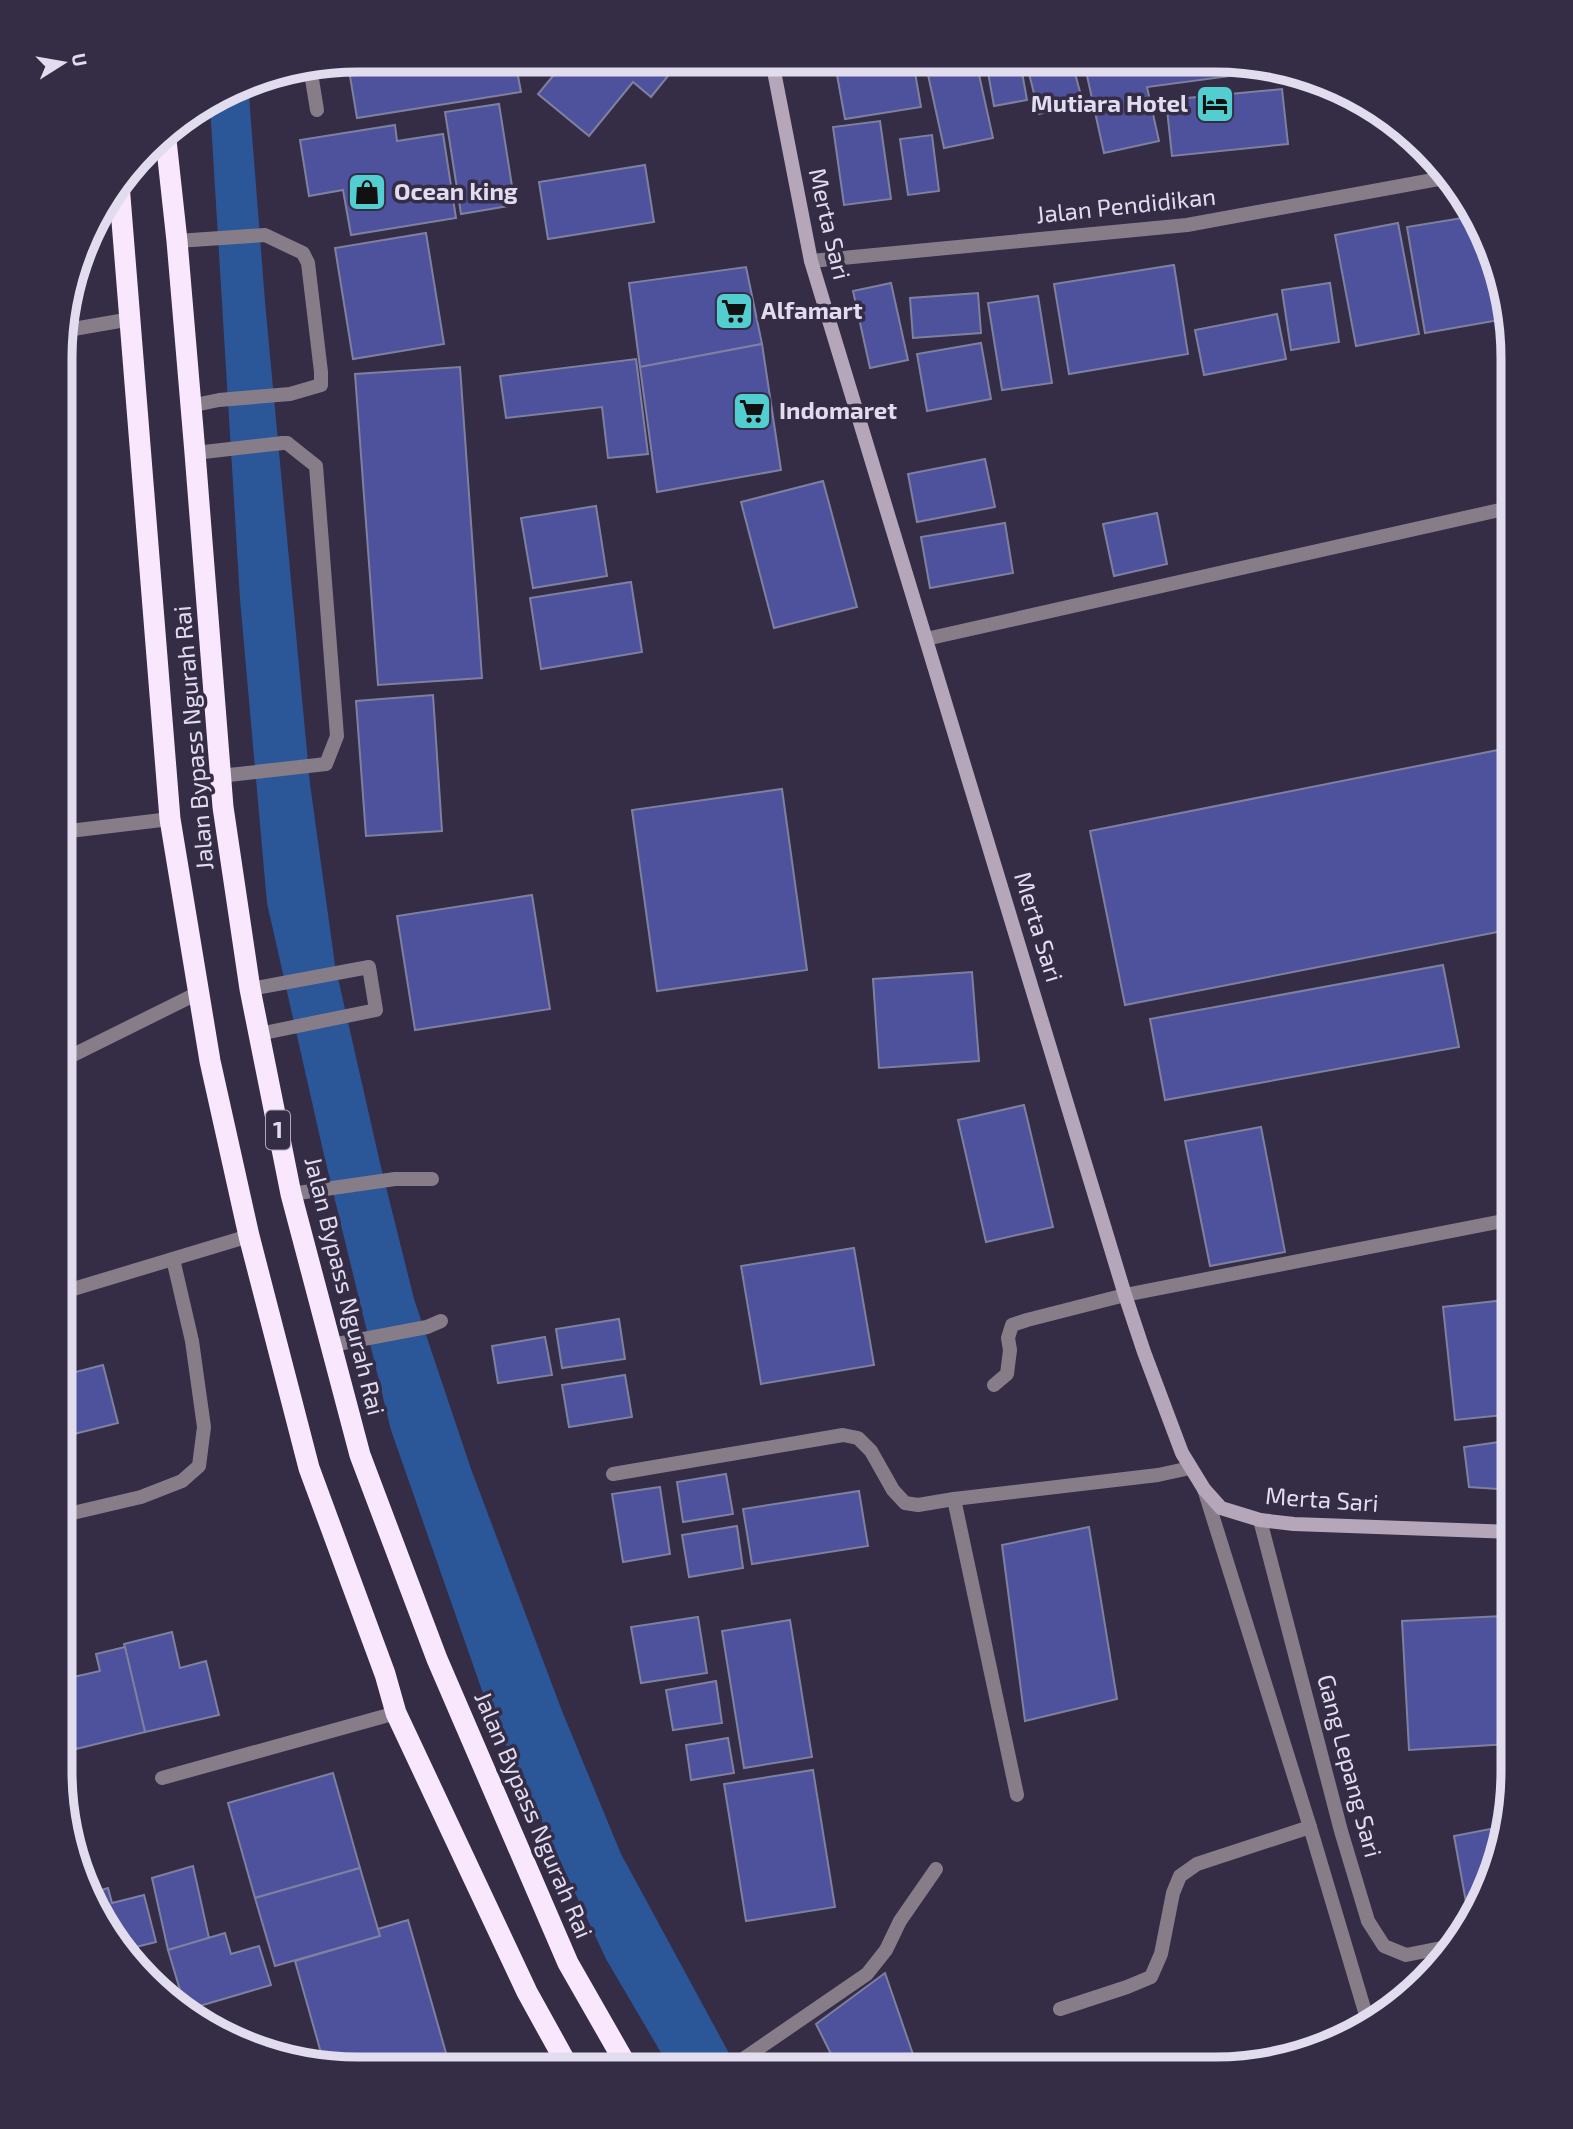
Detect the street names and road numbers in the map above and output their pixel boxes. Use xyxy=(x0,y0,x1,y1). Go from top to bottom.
street label: Merta Sari xyxy=(804,165,857,282)
street label: Jalan Pendidikan xyxy=(1035,181,1217,228)
street label: Jalan Bypass Ngurah Rai xyxy=(166,605,219,872)
street label: Merta Sari xyxy=(1009,868,1070,985)
road number: 1 xyxy=(266,1110,290,1149)
street label: Jalan Bypass Ngurah Rai xyxy=(299,1153,392,1418)
street label: Merta Sari xyxy=(1265,1480,1380,1517)
street label: Gang Lepang Sari xyxy=(1312,1671,1389,1860)
street label: Jalan Bypass Ngurah Rai xyxy=(469,1687,600,1942)

